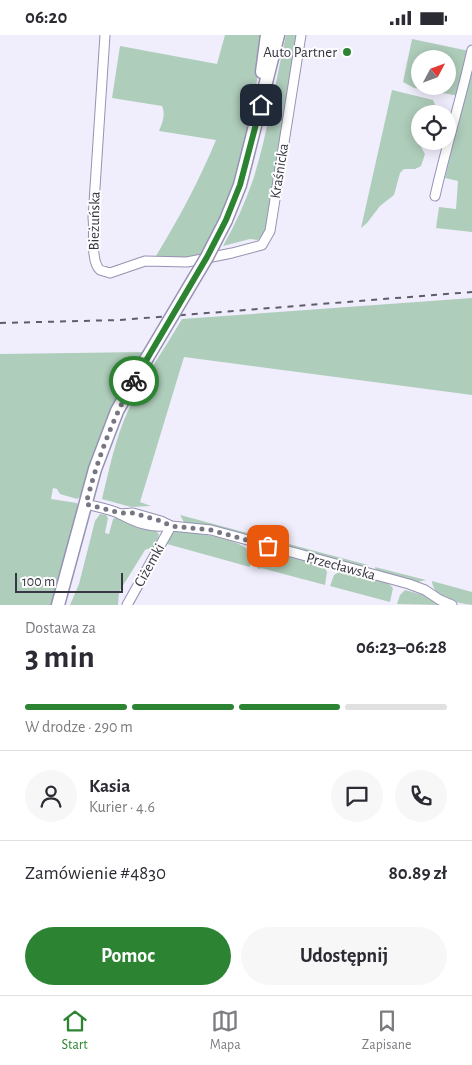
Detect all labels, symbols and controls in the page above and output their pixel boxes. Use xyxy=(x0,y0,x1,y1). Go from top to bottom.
text: 06:20 xyxy=(25,8,67,27)
place label: Auto Partner xyxy=(263,45,337,60)
marker: Auto Partner xyxy=(341,46,353,58)
north arrow xyxy=(411,50,456,95)
map controls xyxy=(411,50,456,150)
pin xyxy=(240,84,282,126)
icon: home xyxy=(247,91,275,119)
button: locate xyxy=(411,105,456,150)
street label: Kraśnicka xyxy=(268,142,291,200)
street label: Bieżuńska xyxy=(86,191,103,251)
courier xyxy=(109,356,159,406)
icon: bike xyxy=(120,367,148,395)
pin xyxy=(247,525,289,567)
icon: bag xyxy=(254,532,282,560)
street label: Ciżemki xyxy=(132,541,167,589)
street label: Przecławska xyxy=(305,550,377,583)
scale bar xyxy=(15,570,122,593)
text: 100 m xyxy=(22,575,55,589)
text: Dostawa za xyxy=(25,620,96,636)
text: 06:23–06:28 xyxy=(356,638,447,657)
text: 3 min xyxy=(25,641,95,673)
text: W drodze · 290 m xyxy=(25,719,133,735)
button: person xyxy=(25,770,77,822)
button: chat xyxy=(331,770,383,822)
button: phone xyxy=(395,770,447,822)
text: Kasia xyxy=(89,777,130,796)
text: Kurier · 4.6 xyxy=(89,799,155,815)
text: Zamówienie #4830 xyxy=(25,864,166,883)
text: 80.89 zł xyxy=(388,864,447,883)
button: Pomoc xyxy=(25,927,231,985)
button: Udostępnij xyxy=(241,927,447,985)
tab: Start xyxy=(61,1007,89,1054)
tab: Mapa xyxy=(210,1007,241,1054)
tab: Zapisane xyxy=(362,1007,411,1054)

